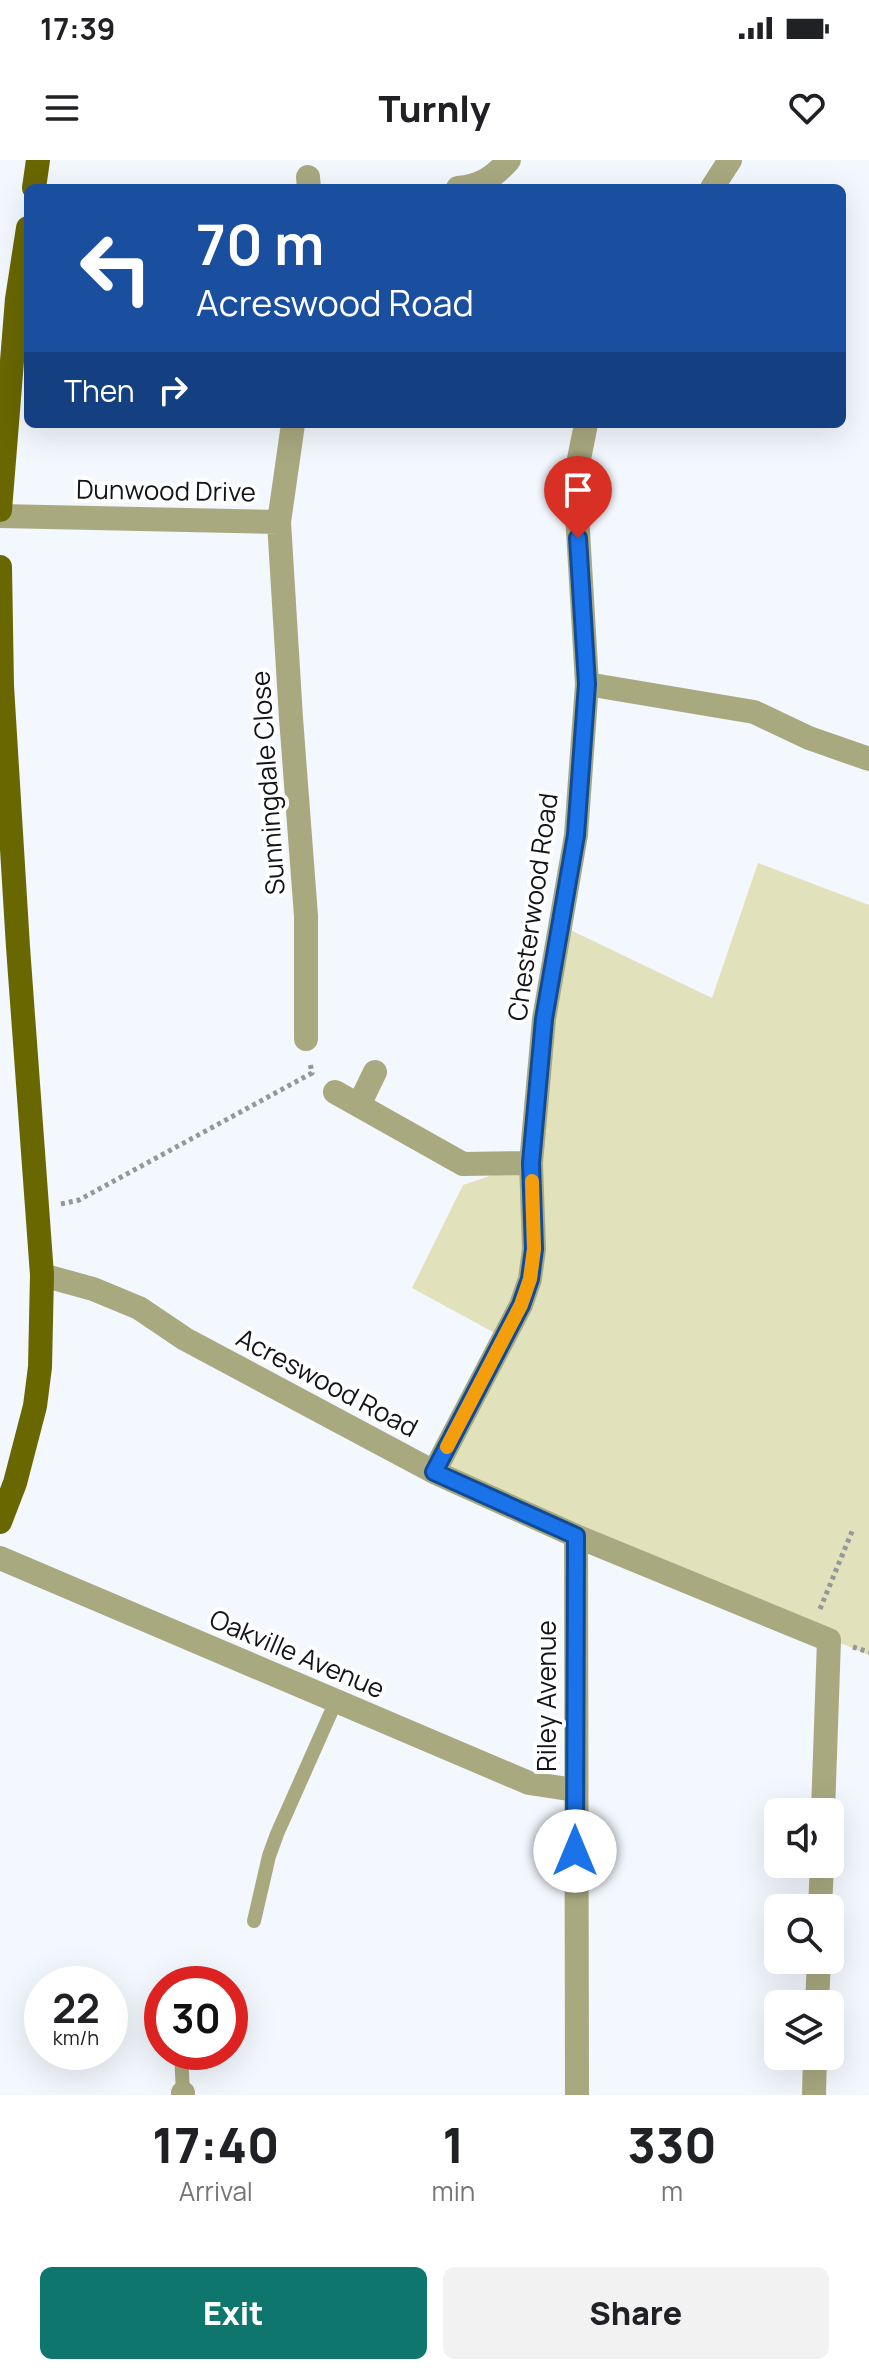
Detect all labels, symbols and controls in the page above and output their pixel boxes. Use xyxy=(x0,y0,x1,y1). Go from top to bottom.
text: 17:39 xyxy=(40,8,116,49)
text: Turnly xyxy=(379,84,490,133)
icon: menu xyxy=(40,86,84,130)
icon: heart xyxy=(785,86,829,130)
text: 70 m xyxy=(196,205,324,282)
icon: left xyxy=(64,216,168,320)
text: Acreswood Road xyxy=(196,278,474,327)
icon: right xyxy=(151,368,195,412)
text: Then xyxy=(64,370,135,411)
pin xyxy=(544,456,612,538)
icon: arrive xyxy=(556,468,600,512)
street label: Dunwood Drive xyxy=(76,470,256,510)
street label: Sunningdale Close xyxy=(241,670,293,896)
street label: Chesterwood Road xyxy=(498,791,566,1023)
street label: Acreswood Road xyxy=(230,1319,425,1445)
street label: Oakville Avenue xyxy=(204,1600,390,1706)
street label: Riley Avenue xyxy=(528,1620,564,1772)
map controls xyxy=(764,1798,844,2070)
button: sound xyxy=(764,1798,844,1878)
position arrow xyxy=(533,1809,617,1893)
button: search xyxy=(764,1894,844,1974)
speed limit sign: 30 xyxy=(144,1966,248,2070)
text: 22 xyxy=(52,1980,100,2035)
button: layers xyxy=(764,1990,844,2070)
text: km/h xyxy=(53,2024,99,2051)
text: 17:40 xyxy=(152,2112,279,2177)
text: 1 xyxy=(443,2112,464,2177)
text: 330 xyxy=(628,2112,717,2177)
text: Arrival xyxy=(179,2173,253,2209)
text: min xyxy=(432,2173,475,2209)
text: m xyxy=(661,2173,683,2209)
button: Exit xyxy=(40,2267,427,2359)
button: Share xyxy=(443,2267,829,2359)

